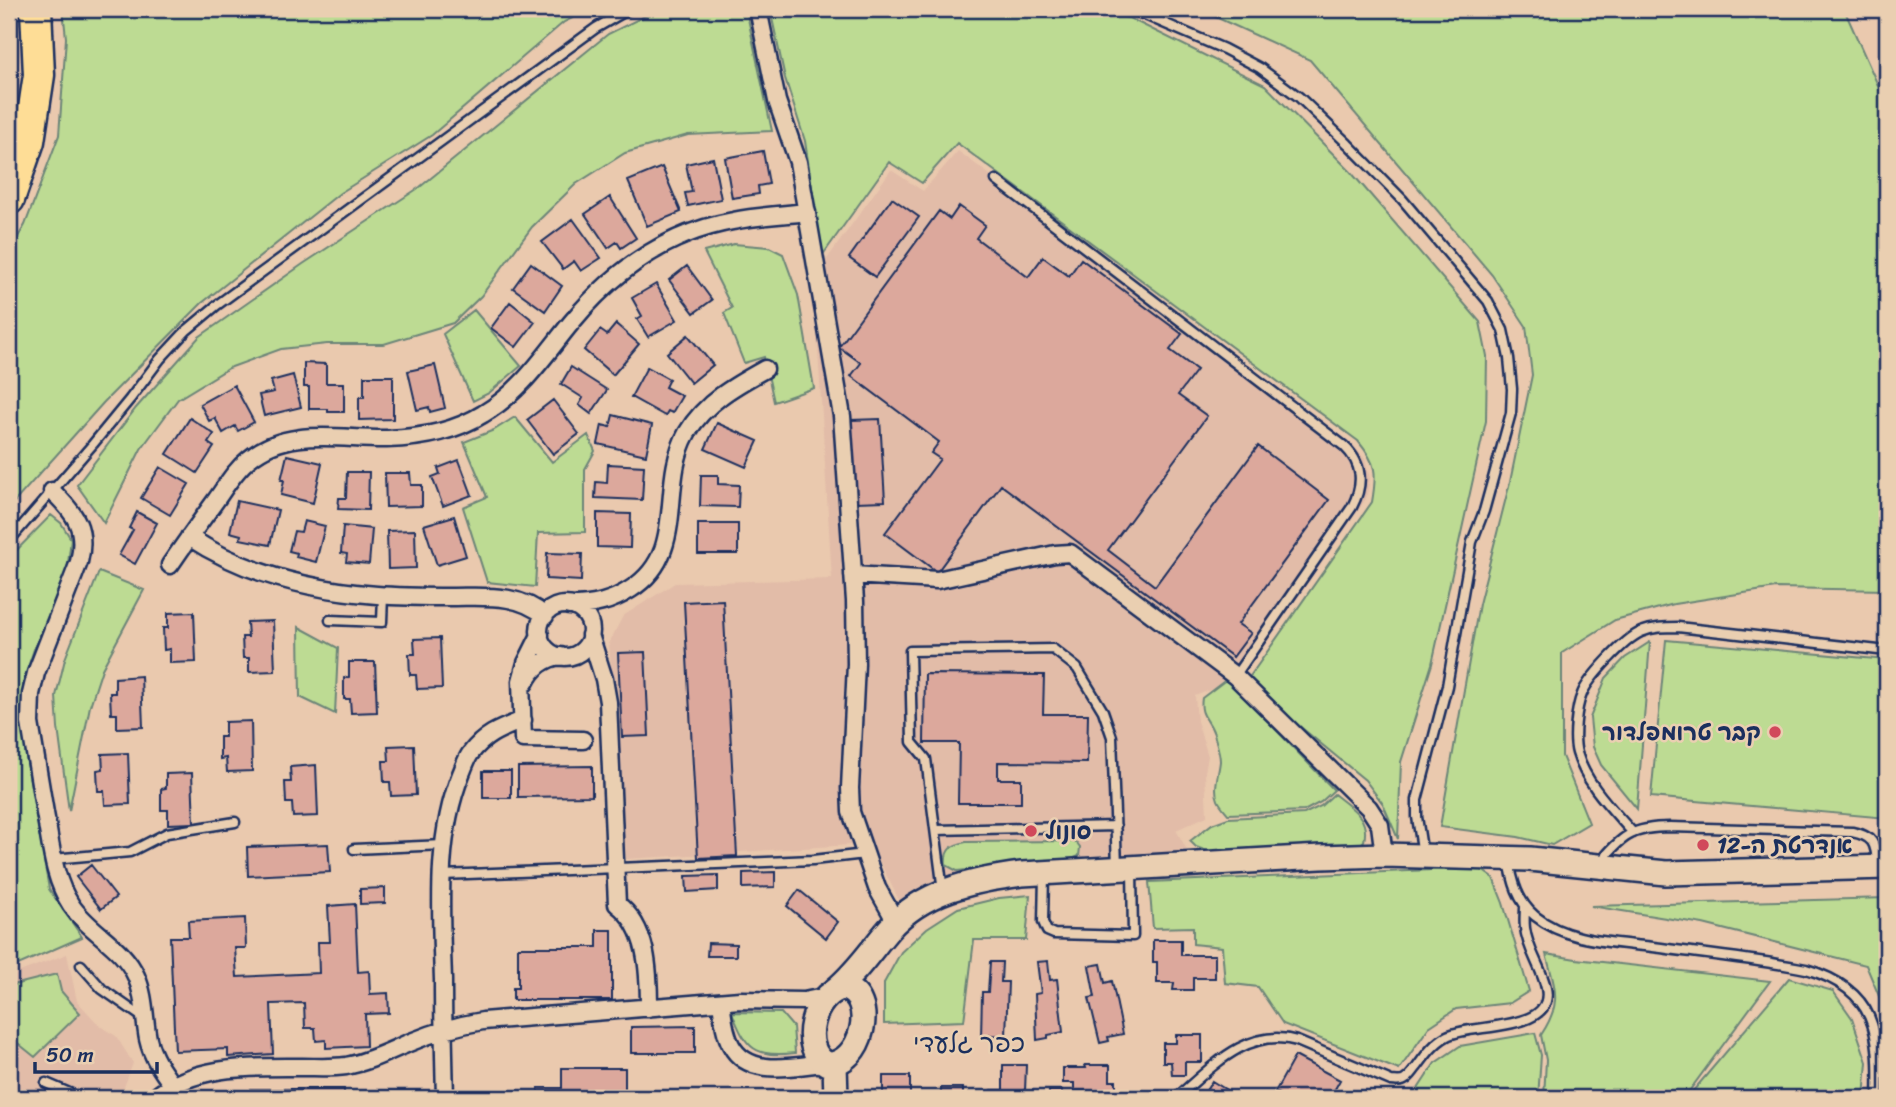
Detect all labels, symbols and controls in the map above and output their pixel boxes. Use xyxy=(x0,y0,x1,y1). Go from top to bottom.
place label: קבר טרומפלדור xyxy=(1602,712,1761,753)
marker: קבר טרומפלדור xyxy=(1767,724,1783,740)
place label: סונול xyxy=(1045,811,1092,852)
marker: סונול xyxy=(1023,823,1039,839)
place label: אנדרטת ה-12 xyxy=(1717,825,1852,866)
marker: אנדרטת ה-12 xyxy=(1695,837,1711,853)
district label: כפר גלעדי xyxy=(913,1020,1025,1066)
scale bar xyxy=(35,1030,158,1074)
text: 50 m xyxy=(46,1036,94,1074)

